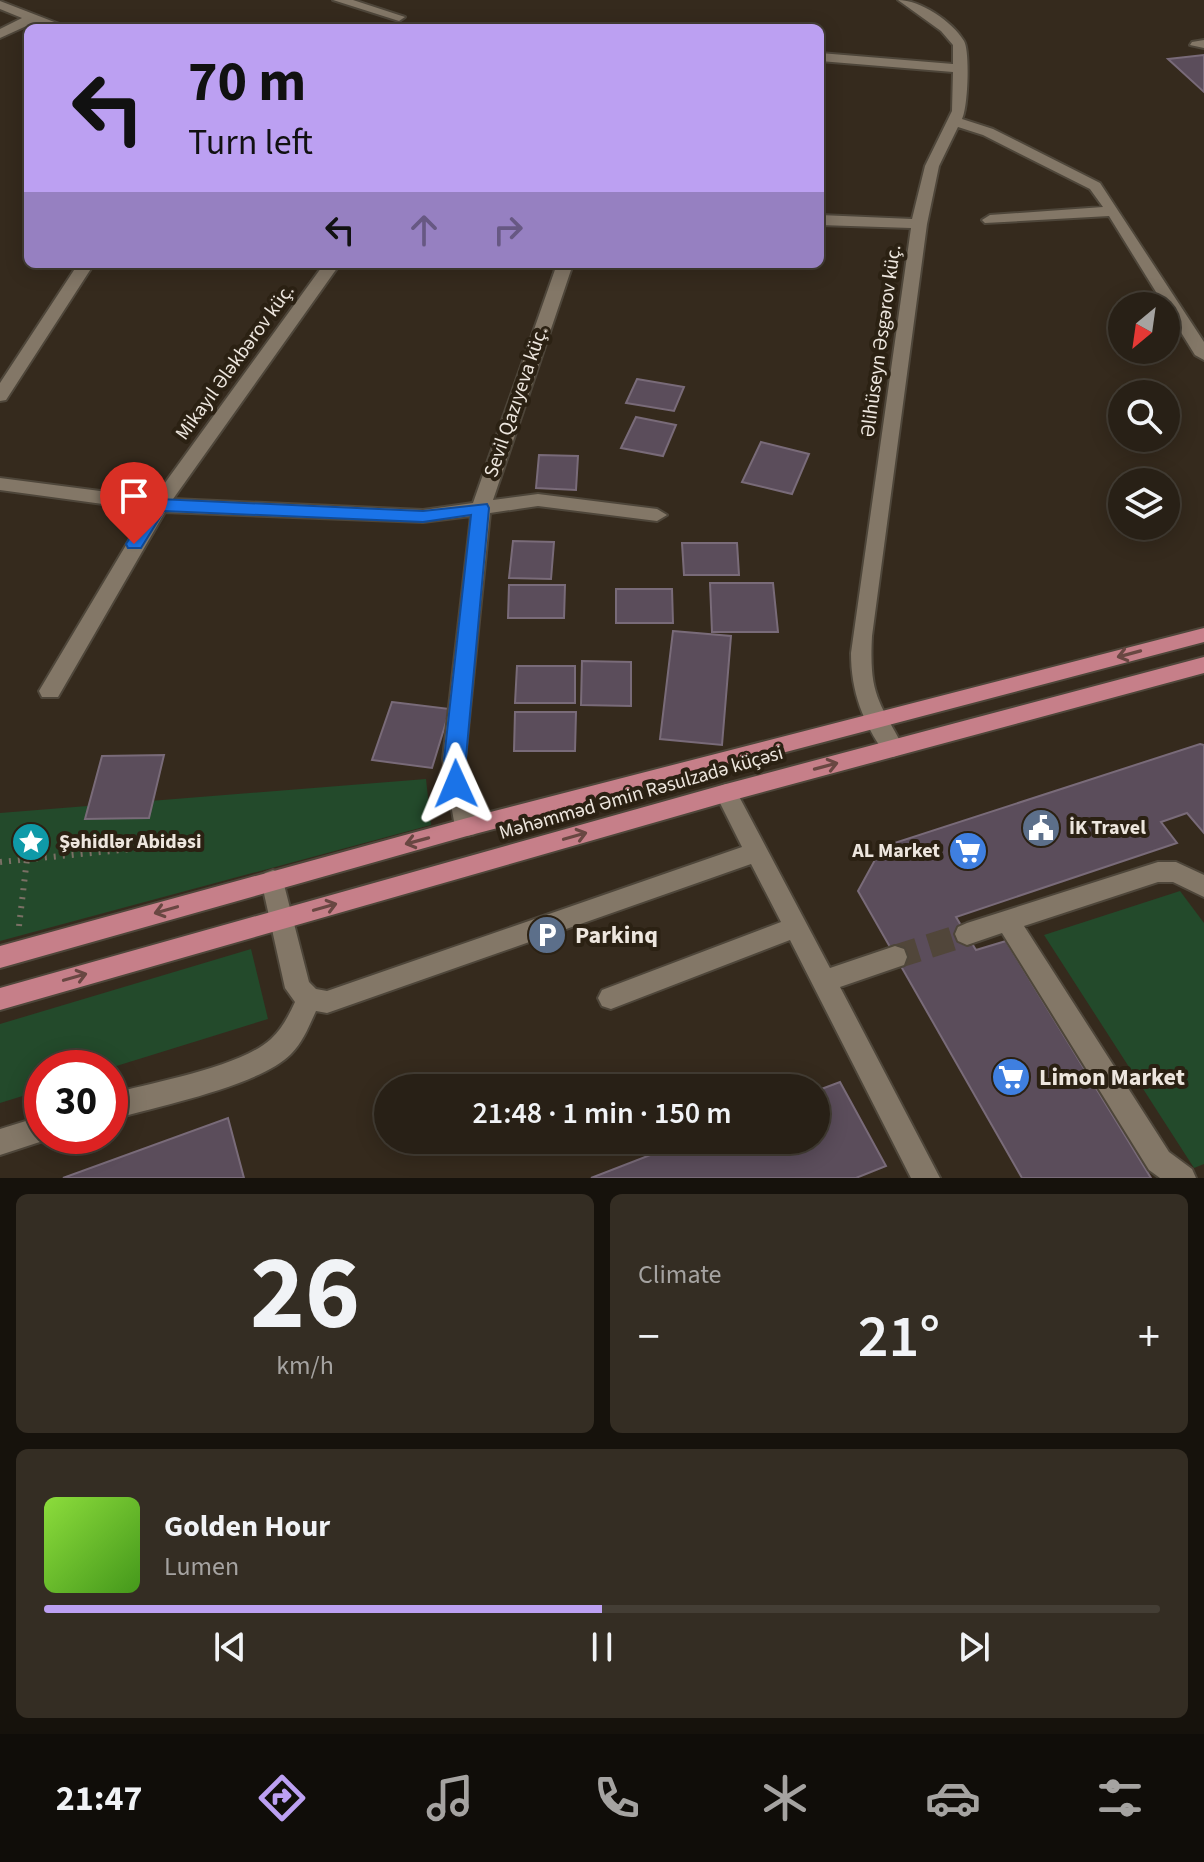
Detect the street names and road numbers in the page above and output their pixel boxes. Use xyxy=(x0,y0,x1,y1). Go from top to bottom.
street label: Əlihüseyn Əsgərov küç. xyxy=(854,243,908,439)
street label: Mikayıl Ələkbərov küç. xyxy=(169,278,301,446)
street label: Sevil Qazıyeva küç. xyxy=(477,323,555,481)
street label: Məhəmməd Əmin Rəsulzadə küçəsi xyxy=(496,739,786,847)

